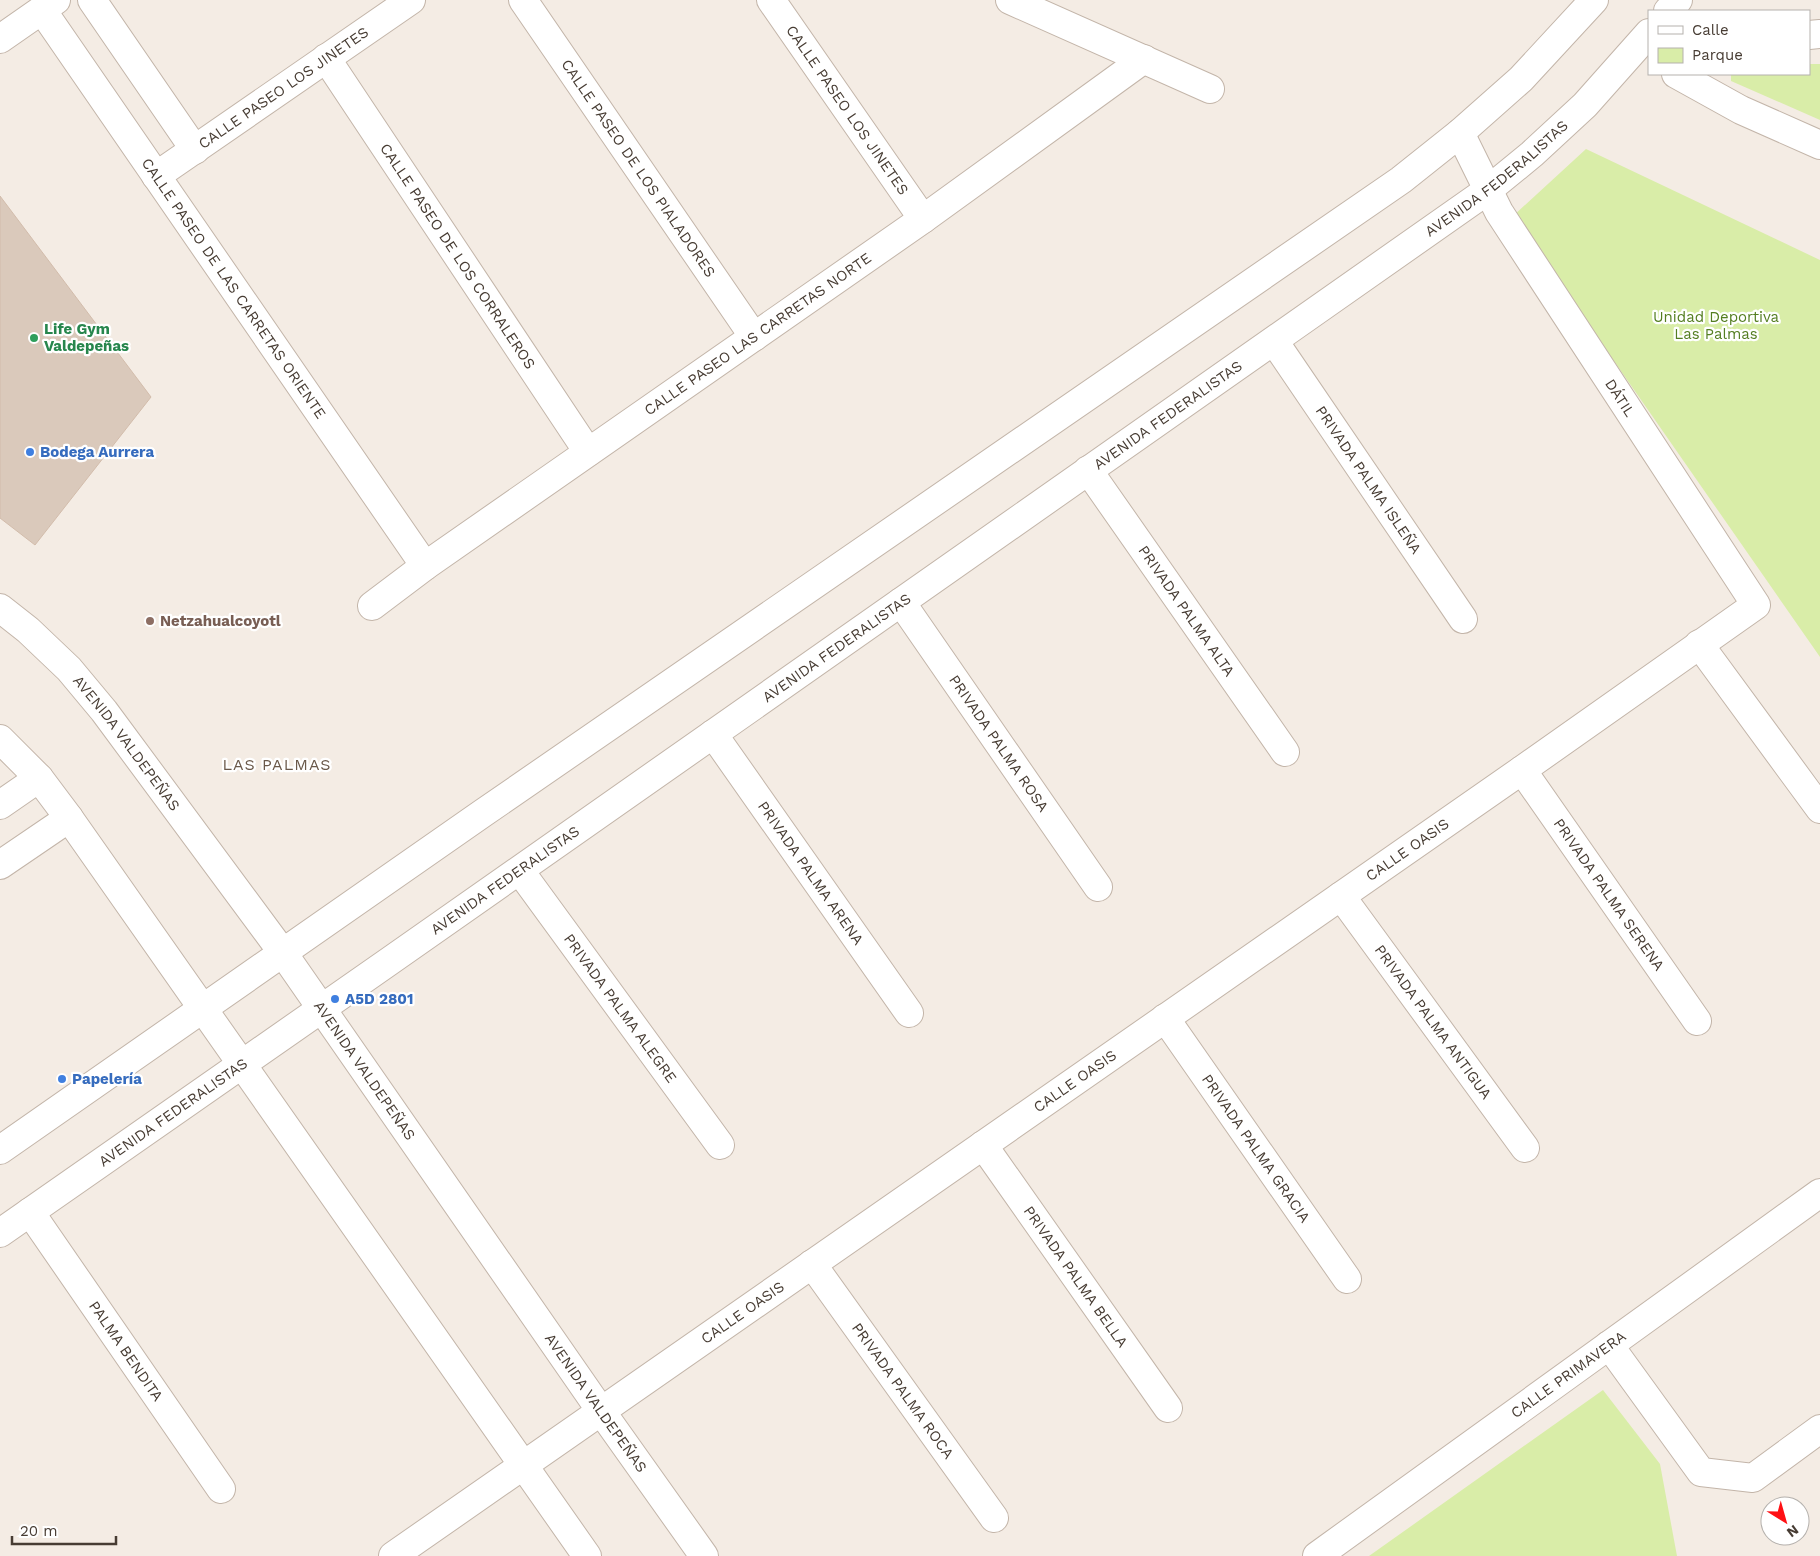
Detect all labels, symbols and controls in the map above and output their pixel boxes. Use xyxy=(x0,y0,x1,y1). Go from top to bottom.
legend xyxy=(1648,10,1810,75)
text: Calle xyxy=(1692,21,1729,39)
street label: CALLE PASEO LOS JINETES xyxy=(782,22,913,198)
street label: CALLE PASEO LOS JINETES xyxy=(195,23,372,153)
text: Parque xyxy=(1692,46,1743,64)
street label: CALLE PASEO DE LOS PIALADORES xyxy=(557,56,719,281)
street label: AVENIDA FEDERALISTAS xyxy=(1422,116,1572,240)
street label: CALLE PASEO DE LOS CORRALEROS xyxy=(376,140,539,372)
street label: CALLE PASEO DE LAS CARRETAS ORIENTE xyxy=(138,155,330,422)
street label: CALLE PASEO LAS CARRETAS NORTE xyxy=(641,249,875,419)
park label: Unidad Deportiva Las Palmas xyxy=(1653,308,1780,343)
place label: Life Gym Valdepeñas xyxy=(44,320,129,355)
marker: Life Gym Valdepeñas xyxy=(28,332,40,344)
street label: AVENIDA FEDERALISTAS xyxy=(1090,357,1246,474)
street label: DÁTIL xyxy=(1601,376,1639,420)
street label: PRIVADA PALMA ISLEÑA xyxy=(1312,402,1425,558)
place label: Bodega Aurrera xyxy=(40,443,154,461)
marker: Bodega Aurrera xyxy=(24,446,36,458)
street label: PRIVADA PALMA ALTA xyxy=(1135,542,1239,680)
street label: AVENIDA FEDERALISTAS xyxy=(759,590,914,706)
place label: Netzahualcoyotl xyxy=(160,612,281,630)
marker: Netzahualcoyotl xyxy=(144,615,156,627)
street label: AVENIDA VALDEPEÑAS xyxy=(69,672,184,814)
street label: PRIVADA PALMA ROSA xyxy=(945,672,1052,815)
district label: LAS PALMAS xyxy=(222,755,332,774)
street label: PRIVADA PALMA ARENA xyxy=(754,798,867,949)
street label: CALLE OASIS xyxy=(1362,815,1452,885)
street label: PRIVADA PALMA SERENA xyxy=(1550,815,1668,974)
street label: AVENIDA FEDERALISTAS xyxy=(427,822,583,939)
street label: PRIVADA PALMA ALEGRE xyxy=(560,930,681,1086)
street label: PRIVADA PALMA ANTIGUA xyxy=(1371,941,1495,1103)
place label: A5D 2801 xyxy=(345,990,413,1008)
marker: A5D 2801 xyxy=(329,993,341,1005)
street label: AVENIDA VALDEPEÑAS xyxy=(310,997,419,1144)
street label: CALLE OASIS xyxy=(1030,1046,1120,1116)
street label: AVENIDA FEDERALISTAS xyxy=(95,1054,251,1170)
place label: Papelería xyxy=(72,1070,142,1088)
street label: PRIVADA PALMA GRACIA xyxy=(1198,1071,1314,1226)
marker: Papelería xyxy=(56,1073,68,1085)
street label: PRIVADA PALMA BELLA xyxy=(1020,1202,1132,1351)
street label: CALLE OASIS xyxy=(698,1277,788,1348)
street label: PALMA BENDITA xyxy=(85,1298,167,1405)
street label: PRIVADA PALMA ROCA xyxy=(848,1319,958,1462)
street label: CALLE PRIMAVERA xyxy=(1507,1327,1629,1422)
street label: AVENIDA VALDEPEÑAS xyxy=(541,1330,651,1476)
north arrow xyxy=(1760,1496,1810,1546)
scale bar xyxy=(12,1514,116,1546)
text: 20 m xyxy=(20,1522,58,1540)
text: N xyxy=(1784,1522,1802,1541)

